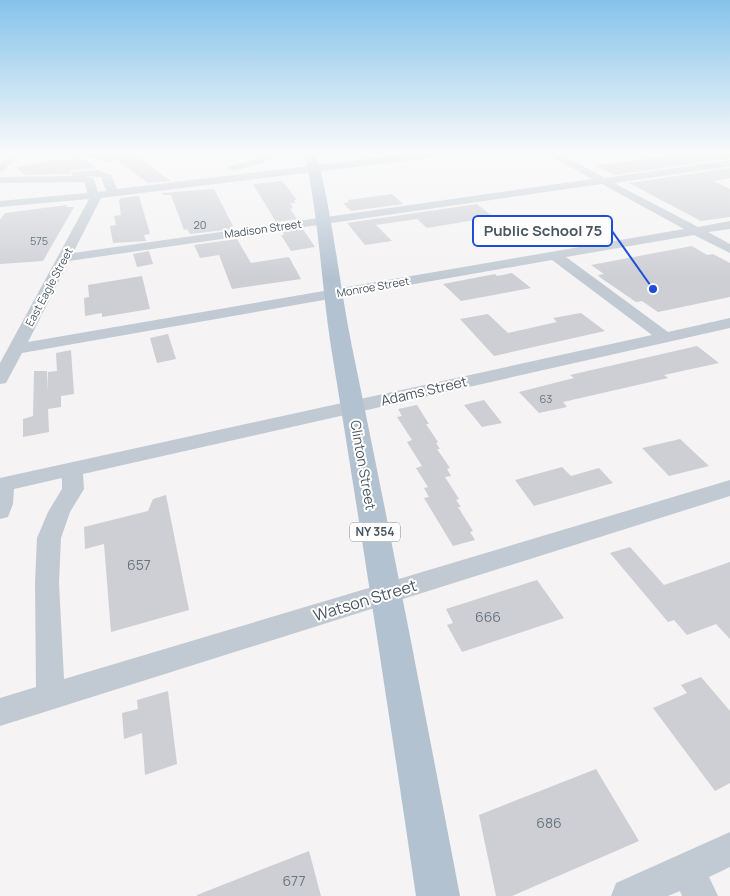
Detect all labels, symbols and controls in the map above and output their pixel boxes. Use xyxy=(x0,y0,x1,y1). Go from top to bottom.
street label: Madison Street xyxy=(223,216,302,241)
callout: Public School 75 xyxy=(473,216,612,246)
house number: 20 xyxy=(194,217,206,232)
text: Public School 75 xyxy=(484,220,603,241)
house number: 575 xyxy=(30,233,48,248)
street label: East Eagle Street xyxy=(21,245,76,329)
street label: Monroe Street xyxy=(335,273,410,300)
street label: Adams Street xyxy=(379,371,469,410)
house number: 63 xyxy=(540,391,552,406)
street label: Clinton Street xyxy=(346,419,381,512)
road number: NY 354 xyxy=(350,522,400,542)
house number: 657 xyxy=(127,555,151,574)
street label: Watson Street xyxy=(311,574,419,626)
house number: 666 xyxy=(475,607,501,626)
house number: 686 xyxy=(536,813,562,832)
house number: 677 xyxy=(282,871,306,890)

